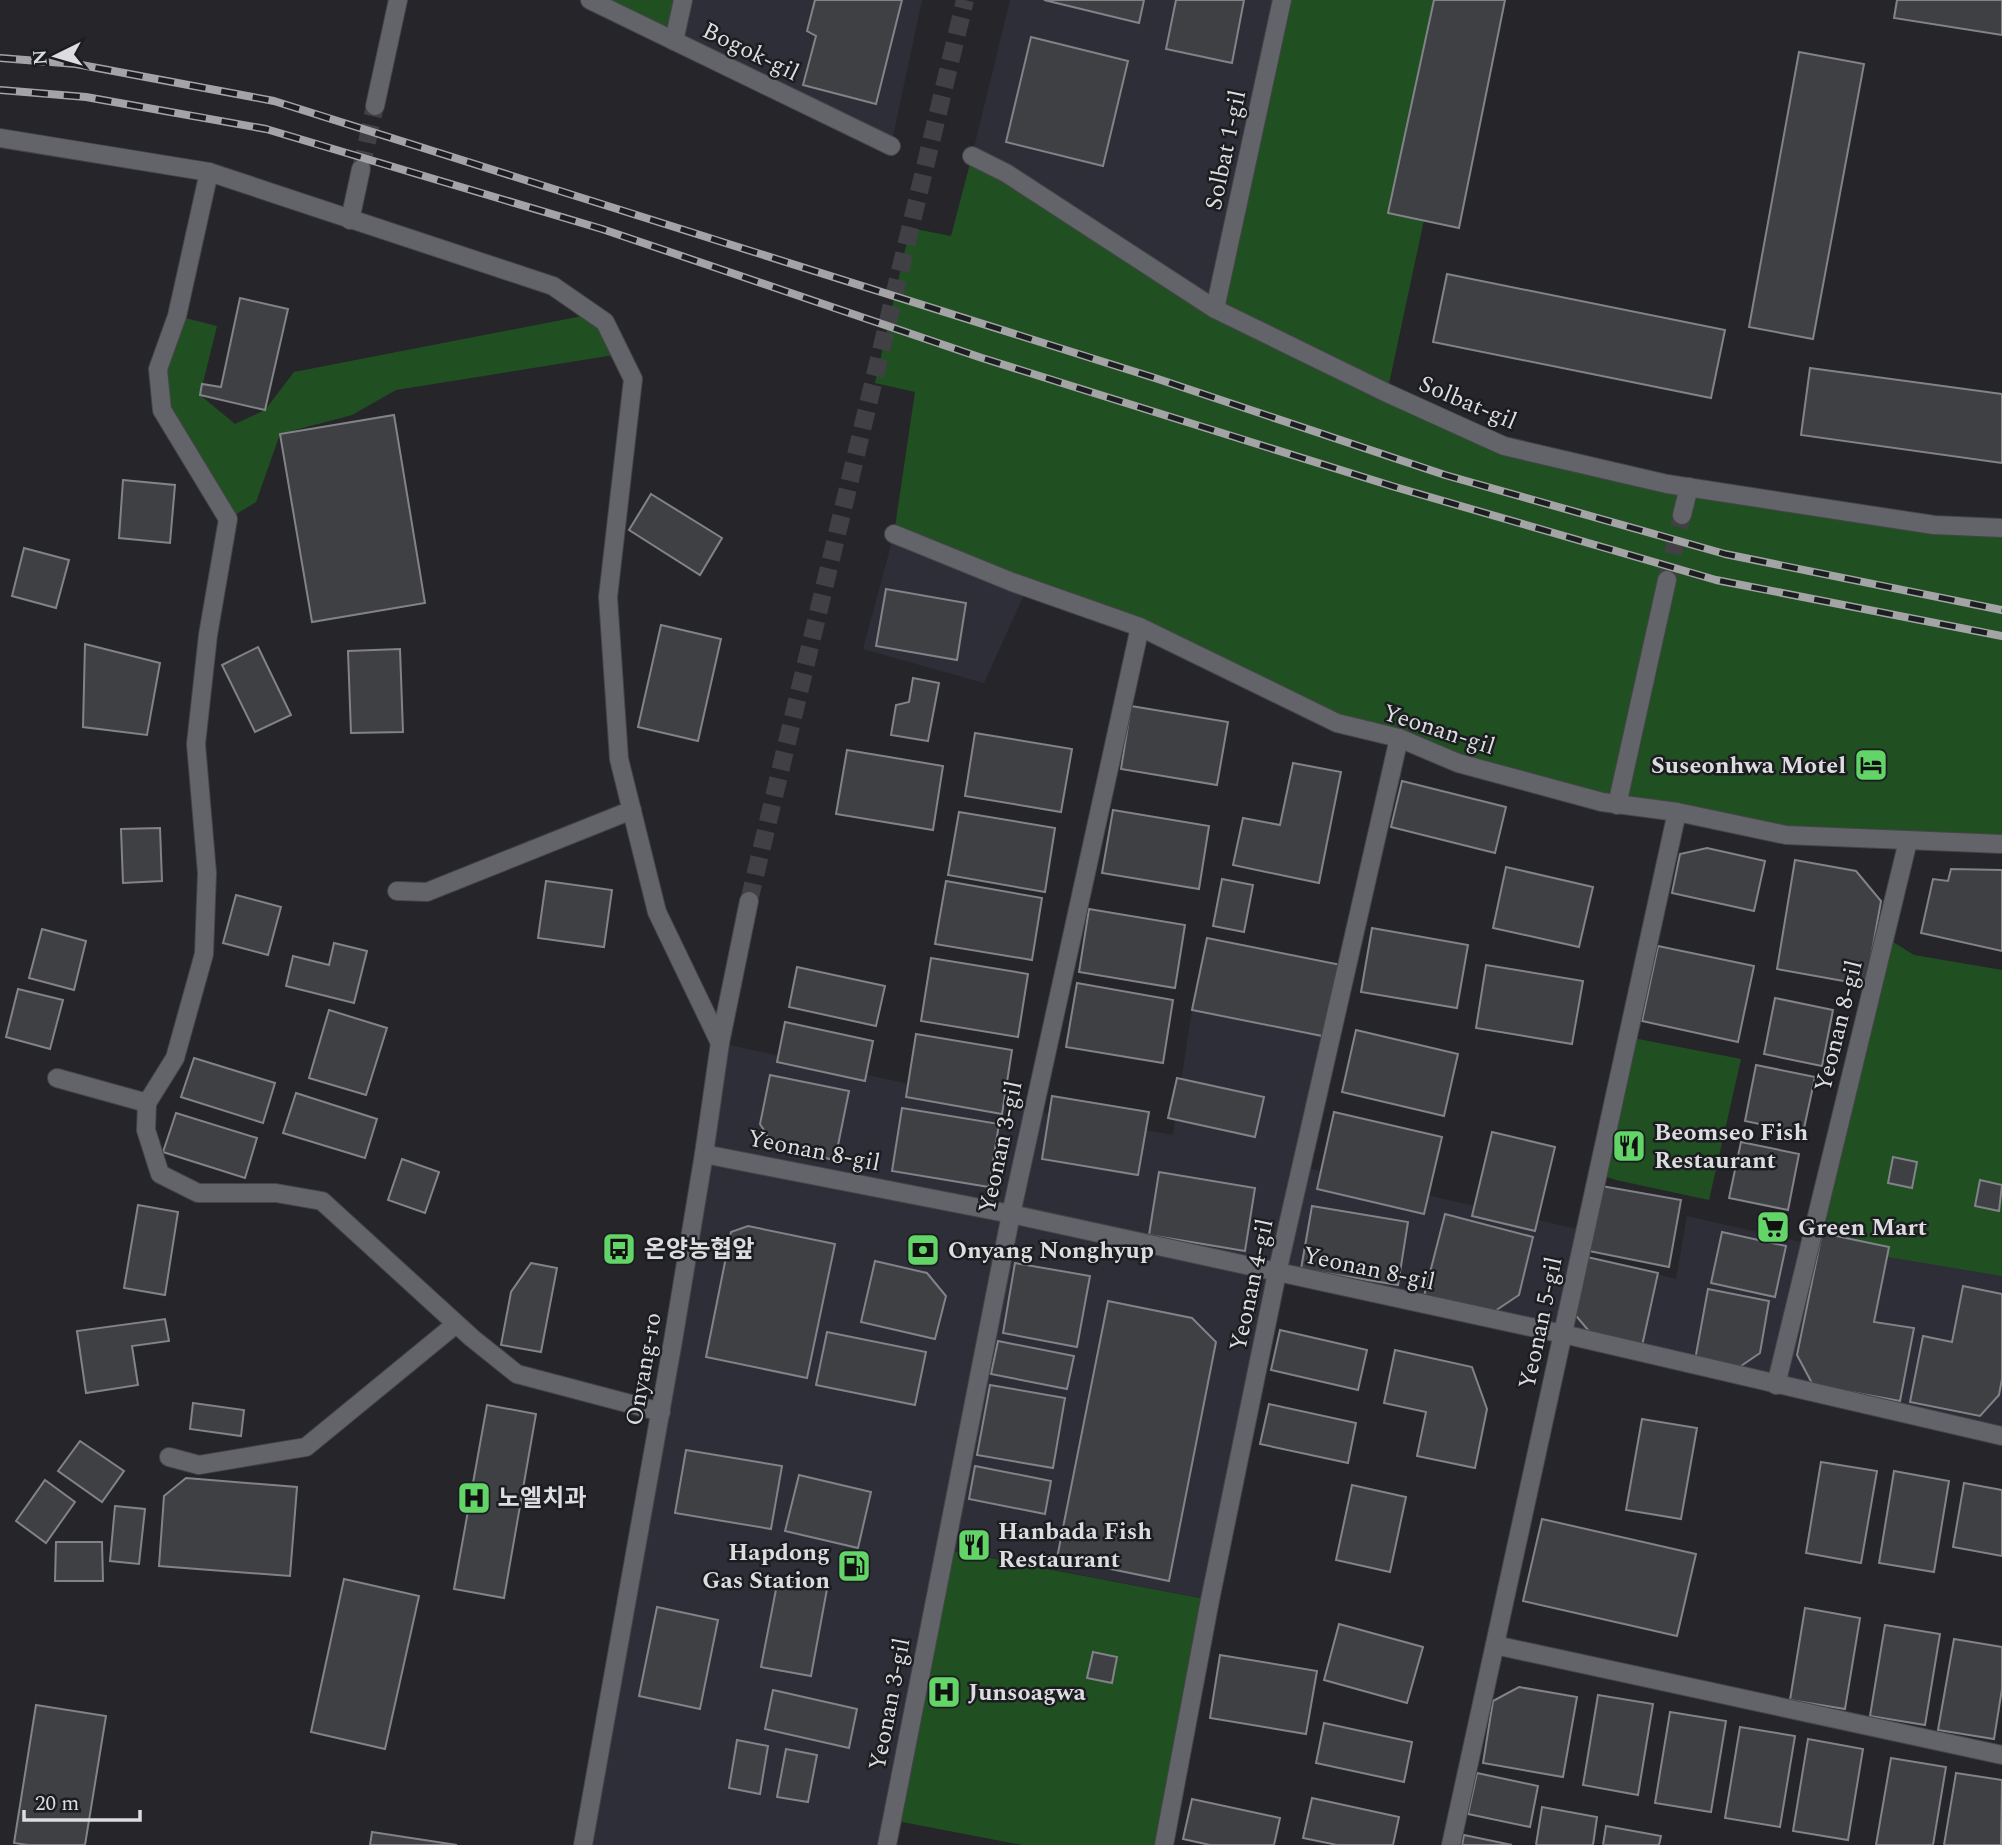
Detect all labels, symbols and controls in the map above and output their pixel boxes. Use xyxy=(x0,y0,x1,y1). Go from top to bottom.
street label: Bogok-gil xyxy=(696,13,805,91)
north arrow xyxy=(21,21,91,91)
text: N xyxy=(25,48,56,66)
street label: Solbat 1-gil xyxy=(1196,87,1256,213)
street label: Solbat-gil xyxy=(1413,366,1522,440)
street label: Yeonan-gil xyxy=(1378,695,1500,765)
hotel icon: Suseonhwa Motel xyxy=(1852,746,1890,784)
place label: Suseonhwa Motel xyxy=(1651,748,1846,784)
street label: Yeonan 8-gil xyxy=(1805,957,1873,1096)
street label: Yeonan 3-gil xyxy=(969,1078,1033,1217)
place label: Beomseo Fish Restaurant xyxy=(1654,1115,1809,1179)
street label: Yeonan 8-gil xyxy=(744,1120,883,1181)
restaurant icon: Beomseo Fish Restaurant xyxy=(1610,1127,1648,1165)
supermarket icon: Green Mart xyxy=(1754,1208,1792,1246)
place label: Green Mart xyxy=(1798,1210,1927,1246)
street label: Yeonan 4-gil xyxy=(1220,1216,1284,1355)
bus stop icon: 온양농협앞 xyxy=(600,1230,638,1268)
bank icon: Onyang Nonghyup xyxy=(904,1231,942,1269)
place label: 온양농협앞 xyxy=(644,1232,754,1268)
place label: Onyang Nonghyup xyxy=(948,1233,1154,1269)
street label: Yeonan 8-gil xyxy=(1299,1237,1438,1301)
street label: Yeonan 5-gil xyxy=(1509,1254,1573,1393)
street label: Onyang-ro xyxy=(616,1310,672,1429)
hospital icon: 노엘치과 xyxy=(455,1479,493,1517)
place label: 노엘치과 xyxy=(498,1481,586,1517)
place label: Hanbada Fish Restaurant xyxy=(998,1514,1152,1578)
restaurant icon: Hanbada Fish Restaurant xyxy=(955,1526,993,1564)
place label: Hapdong Gas Station xyxy=(702,1535,830,1599)
fuel station icon: Hapdong Gas Station xyxy=(835,1547,873,1585)
street label: Yeonan 3-gil xyxy=(859,1635,920,1774)
hospital icon: Junsoagwa xyxy=(925,1673,963,1711)
place label: Junsoagwa xyxy=(968,1675,1087,1711)
scale bar xyxy=(24,1778,140,1822)
text: 20 m xyxy=(35,1788,79,1820)

